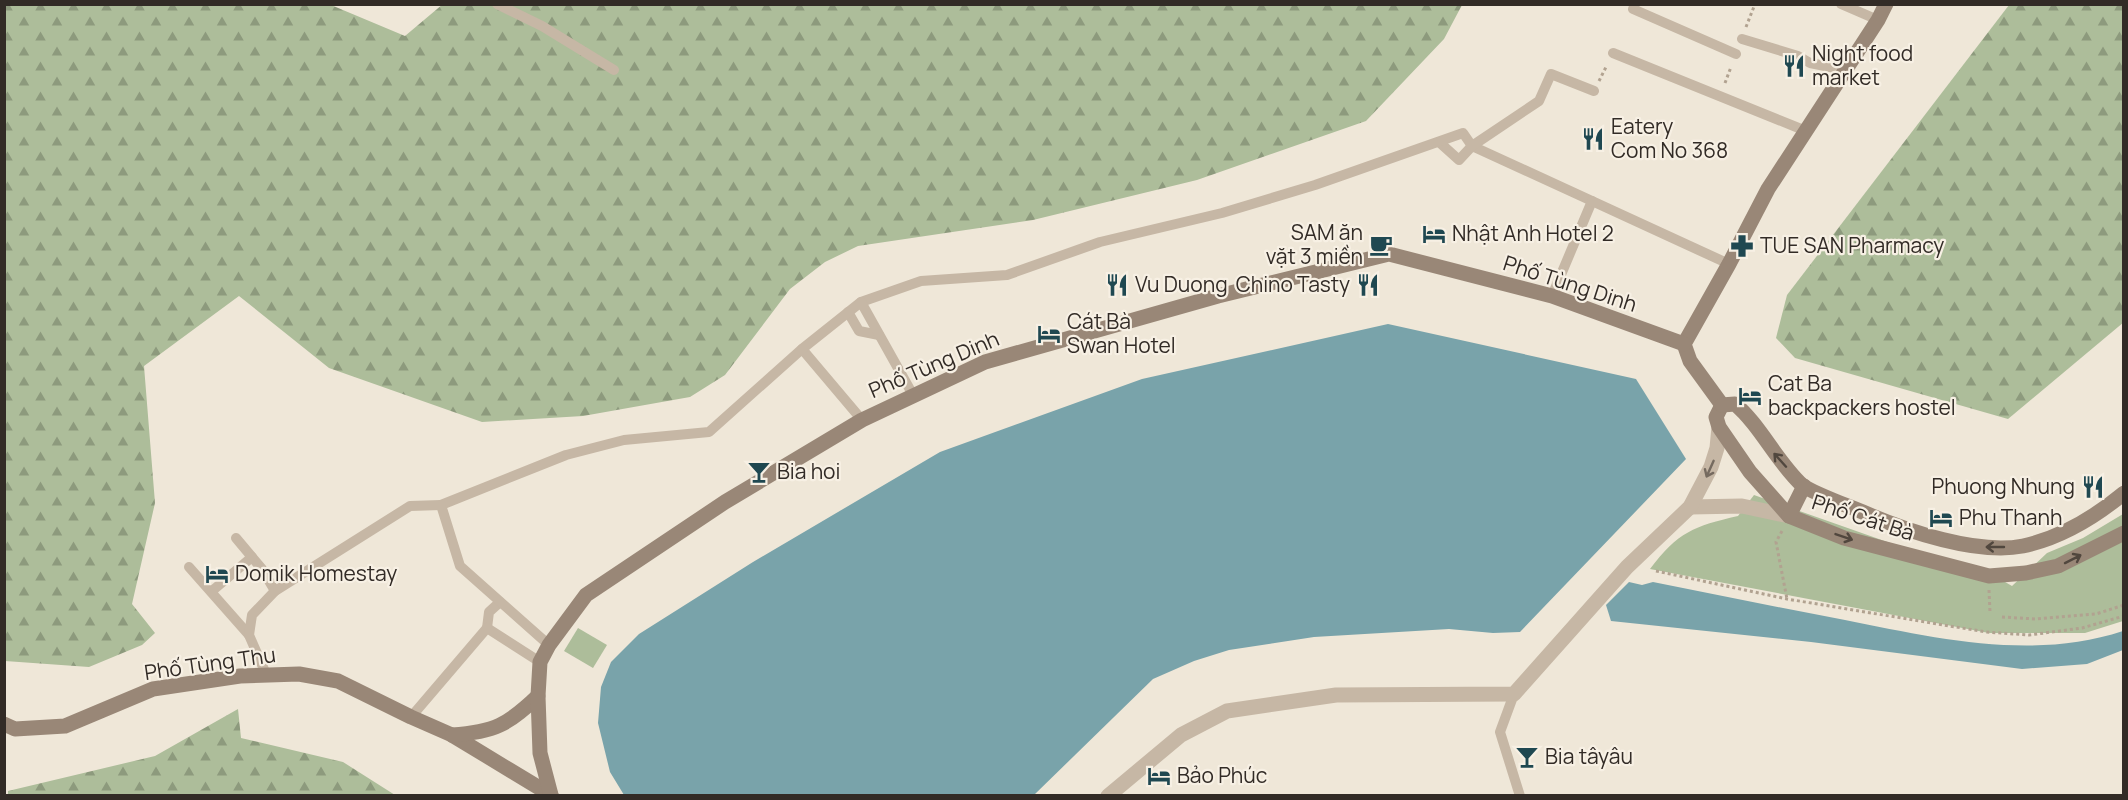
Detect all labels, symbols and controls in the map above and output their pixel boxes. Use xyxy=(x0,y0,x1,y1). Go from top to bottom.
place label: Night food market xyxy=(1812,39,1913,91)
restaurant icon: Night food market xyxy=(1781,53,1807,79)
place label: Eatery Com No 368 xyxy=(1611,112,1728,164)
restaurant icon: Eatery Com No 368 xyxy=(1580,126,1606,152)
place label: SAM ăn vặt 3 miền xyxy=(1266,218,1363,270)
place label: Nhật Anh Hotel 2 xyxy=(1452,219,1614,247)
hotel icon: Nhật Anh Hotel 2 xyxy=(1421,221,1447,247)
place label: TUE SAN Pharmacy xyxy=(1760,231,1944,259)
cafe icon: SAM ăn vặt 3 miền xyxy=(1368,232,1394,258)
pharmacy icon: TUE SAN Pharmacy xyxy=(1729,233,1755,259)
street label: Phố Tùng Dinh xyxy=(1500,248,1641,318)
place label: Vu Duong xyxy=(1135,270,1228,298)
place label: Chino Tasty xyxy=(1236,270,1350,298)
restaurant icon: Vu Duong xyxy=(1104,272,1130,298)
restaurant icon: Chino Tasty xyxy=(1355,272,1381,298)
place label: Cát Bà Swan Hotel xyxy=(1067,307,1176,359)
hotel icon: Cát Bà Swan Hotel xyxy=(1036,321,1062,347)
street label: Phố Tùng Dinh xyxy=(864,324,1003,404)
place label: Cat Ba backpackers hostel xyxy=(1768,369,1956,421)
hotel icon: Cat Ba backpackers hostel xyxy=(1737,383,1763,409)
one-way arrow xyxy=(1774,452,1787,468)
place label: Bia hoi xyxy=(777,457,840,485)
bar icon: Bia hoi xyxy=(746,459,772,485)
one-way arrow xyxy=(1703,460,1714,478)
place label: Phuong Nhung xyxy=(1932,472,2075,500)
restaurant icon: Phuong Nhung xyxy=(2080,474,2106,500)
street label: Phố Cát Bà xyxy=(1809,487,1918,547)
place label: Phu Thanh xyxy=(1959,503,2062,531)
hotel icon: Phu Thanh xyxy=(1928,505,1954,531)
one-way arrow xyxy=(1834,533,1853,544)
one-way arrow xyxy=(1985,541,2005,553)
one-way arrow xyxy=(2063,553,2081,564)
place label: Domik Homestay xyxy=(235,559,397,587)
hotel icon: Domik Homestay xyxy=(204,561,230,587)
street label: Phố Tùng Thu xyxy=(142,640,277,686)
place label: Bia tâyâu xyxy=(1545,742,1633,770)
bar icon: Bia tâyâu xyxy=(1514,744,1540,770)
place label: Bảo Phúc xyxy=(1177,761,1267,789)
hotel icon: Bảo Phúc xyxy=(1146,763,1172,789)

